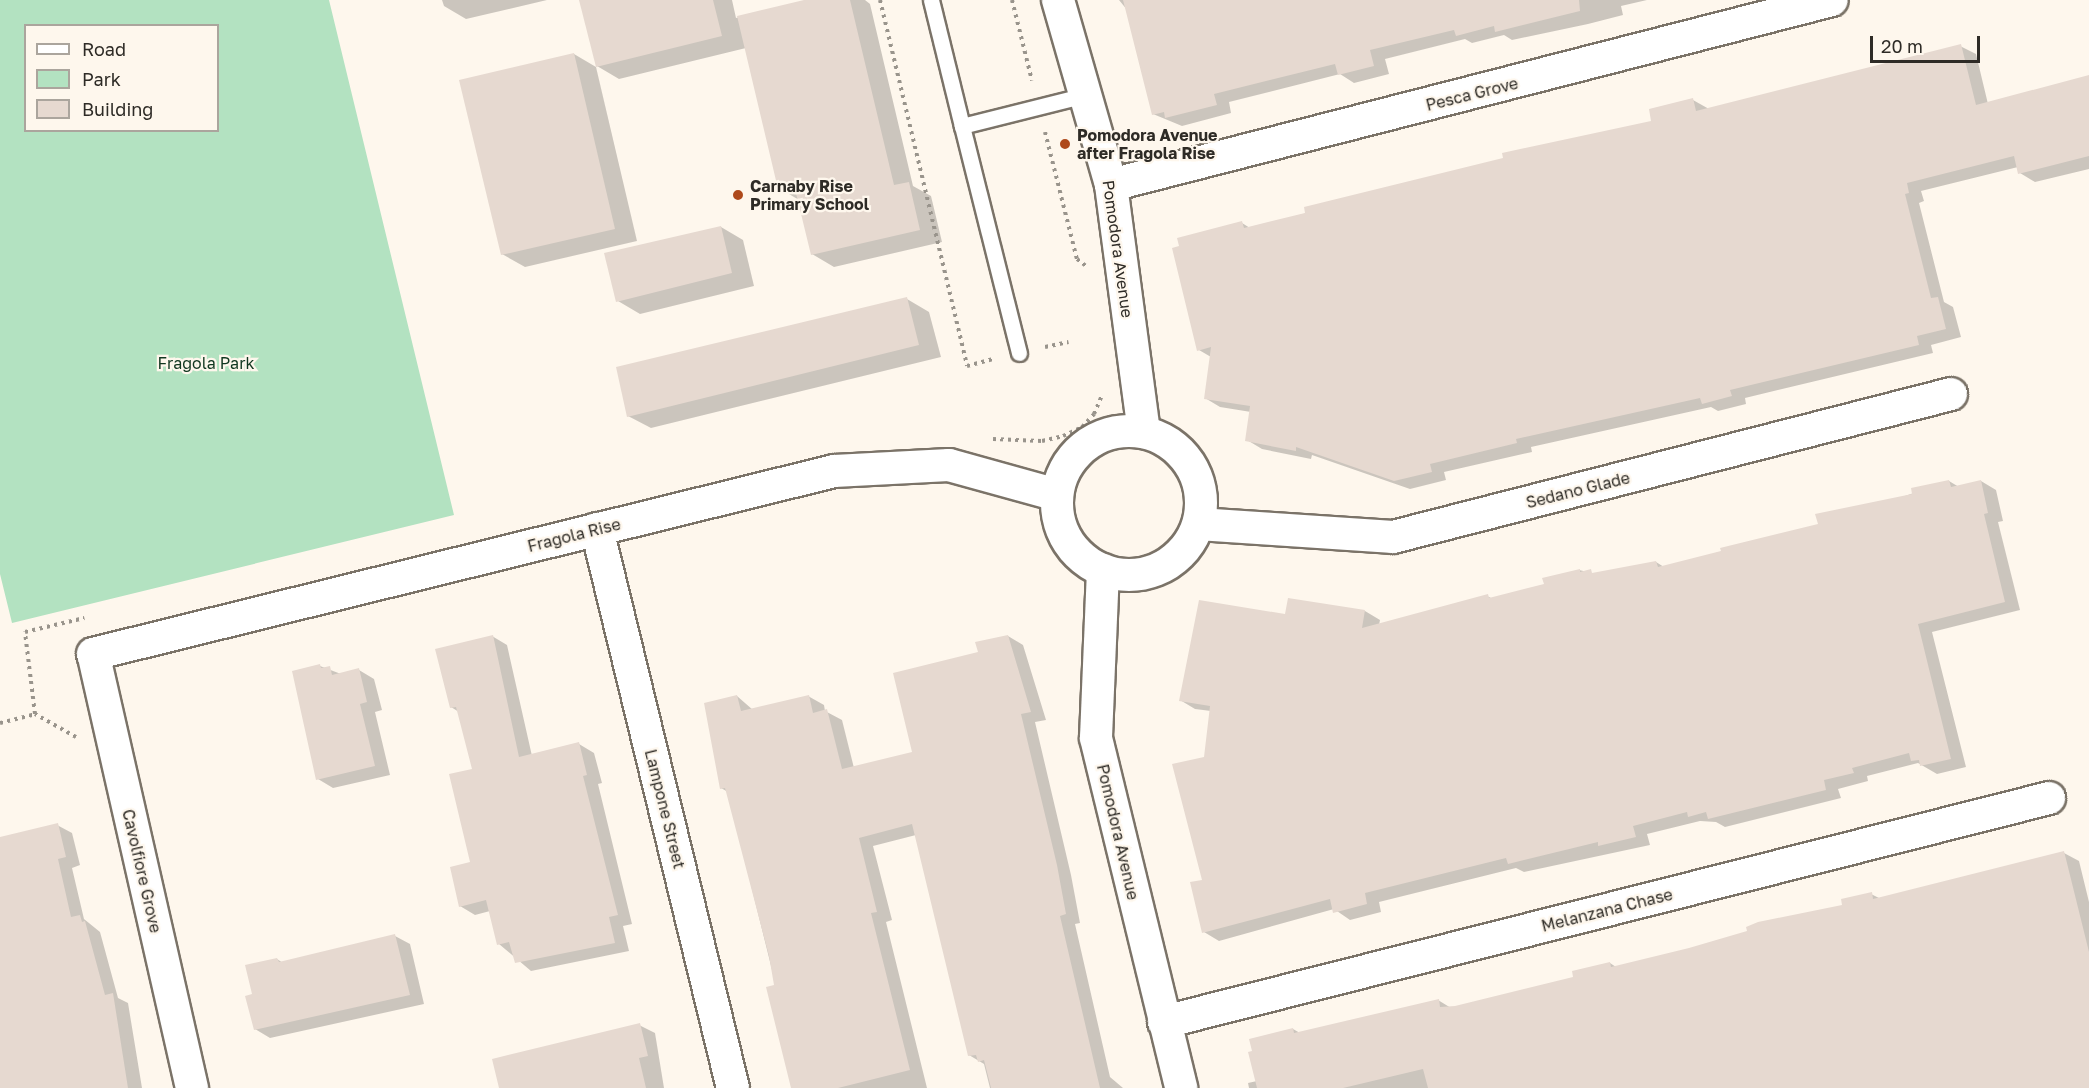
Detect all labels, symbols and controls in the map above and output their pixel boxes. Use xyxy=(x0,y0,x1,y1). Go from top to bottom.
legend xyxy=(24,24,219,132)
scale bar xyxy=(1873,24,1982,62)
text: 20 m xyxy=(1881,35,1923,57)
text: Road xyxy=(82,38,126,60)
text: Park xyxy=(82,68,121,90)
street label: Pesca Grove xyxy=(1424,73,1520,115)
text: Building xyxy=(82,98,153,120)
place label: Pomodora Avenue after Fragola Rise xyxy=(1077,125,1217,163)
marker: Pomodora Avenue after Fragola Rise xyxy=(1058,137,1072,151)
place label: Carnaby Rise Primary School xyxy=(750,176,869,214)
street label: Pomodora Avenue xyxy=(1099,179,1137,319)
marker: Carnaby Rise Primary School xyxy=(731,188,745,202)
park label: Fragola Park xyxy=(158,353,254,373)
street label: Sedano Glade xyxy=(1524,468,1632,512)
street label: Fragola Rise xyxy=(526,514,622,556)
street label: Lampone Street xyxy=(641,747,689,871)
street label: Pomodora Avenue xyxy=(1093,762,1143,902)
street label: Cavolfiore Grove xyxy=(118,807,166,935)
street label: Melanzana Chase xyxy=(1539,884,1675,936)

